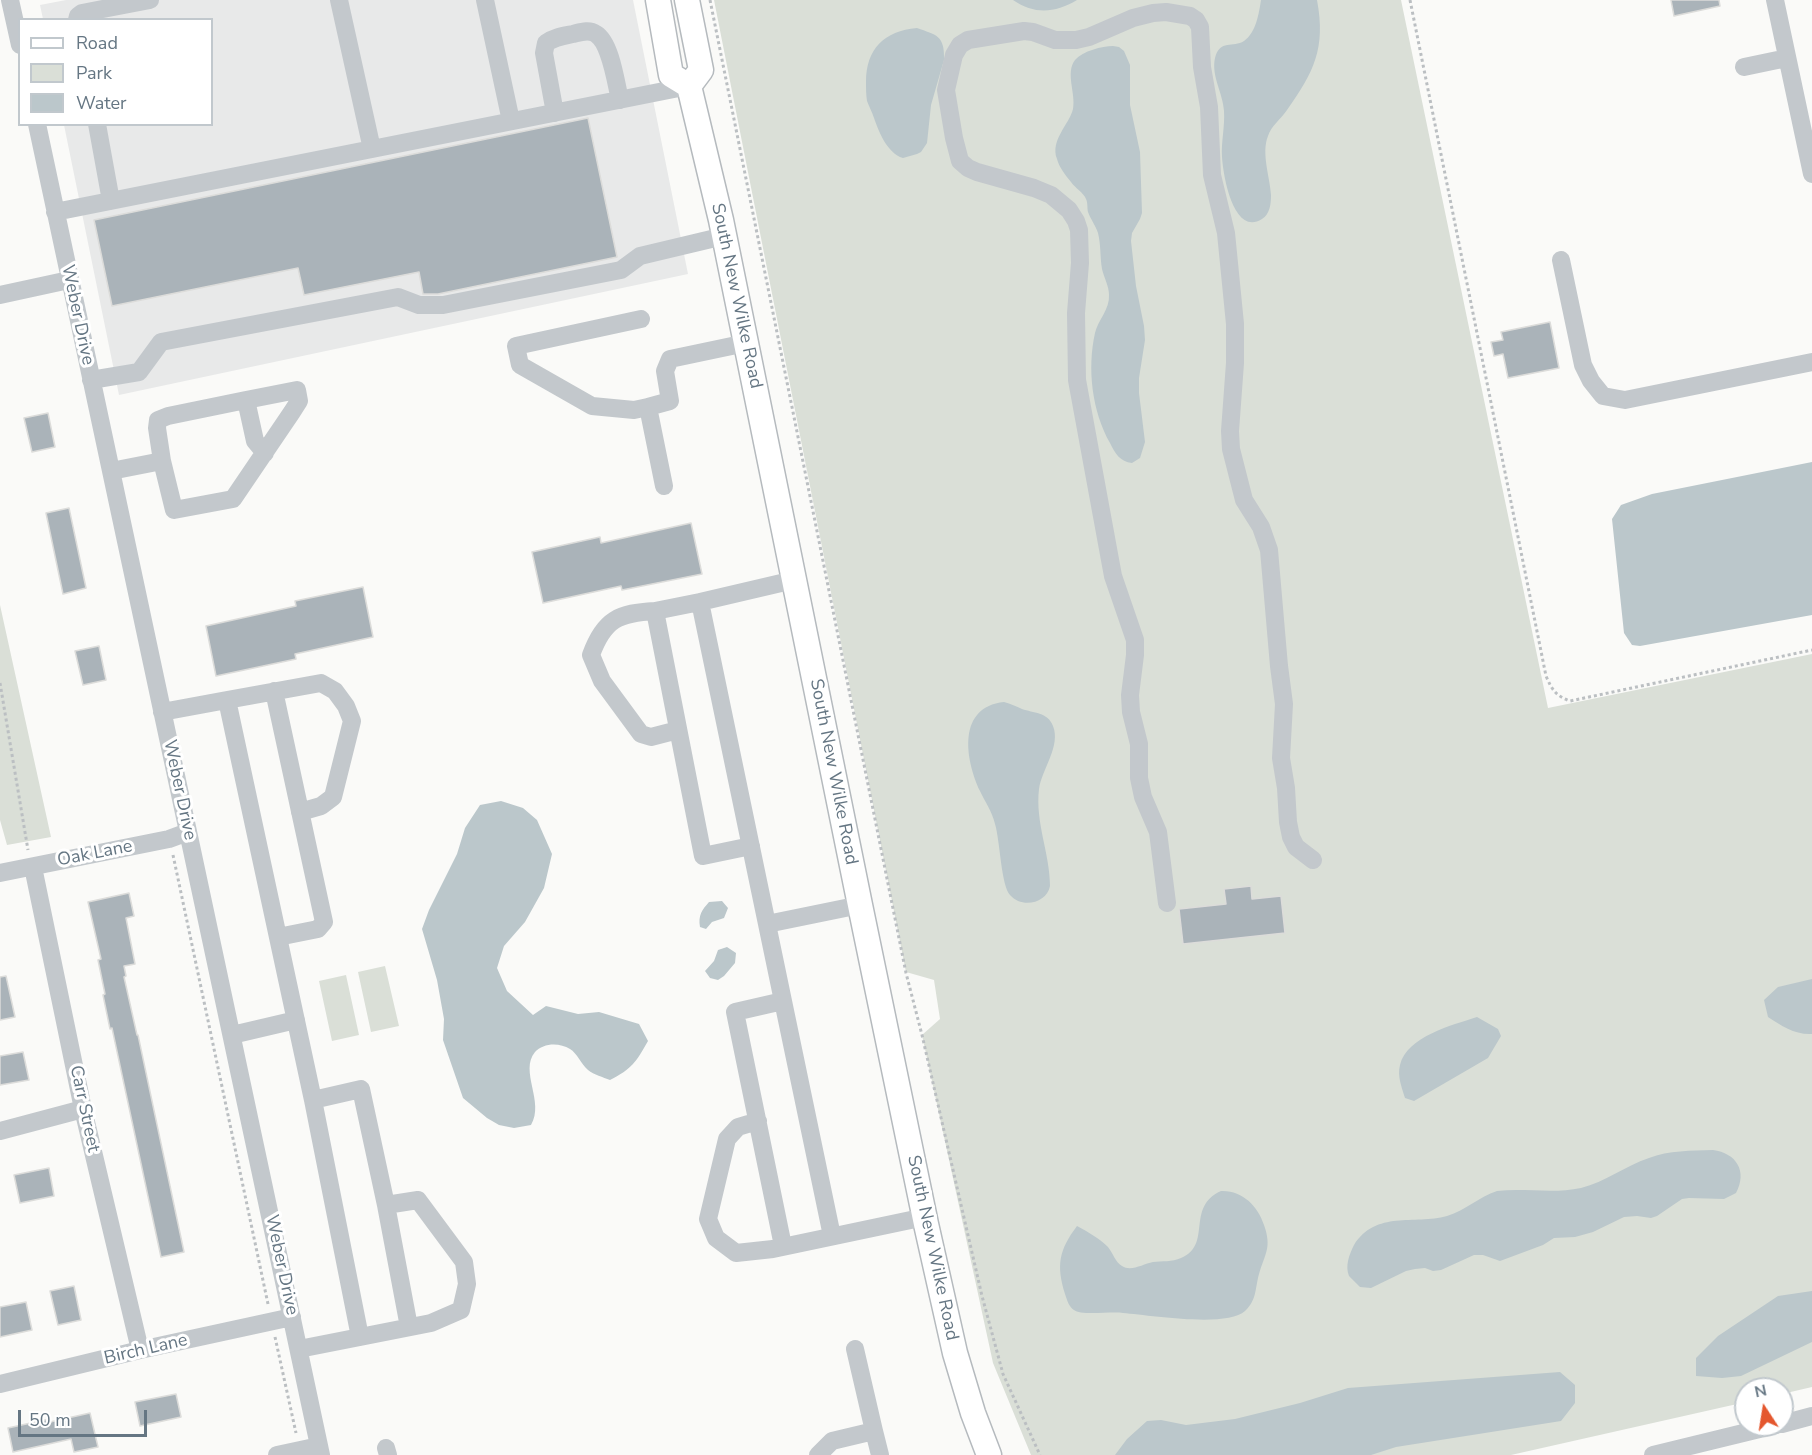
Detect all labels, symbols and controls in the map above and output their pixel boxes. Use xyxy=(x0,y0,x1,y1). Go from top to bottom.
legend xyxy=(18,18,213,126)
text: Road xyxy=(76,31,118,55)
text: Park xyxy=(76,61,112,85)
text: Water xyxy=(76,91,127,115)
street label: South New Wilke Road xyxy=(706,201,766,391)
street label: Weber Drive xyxy=(56,263,98,367)
street label: South New Wilke Road xyxy=(804,677,862,867)
street label: Weber Drive xyxy=(158,738,200,842)
street label: Oak Lane xyxy=(56,836,134,872)
street label: Carr Street xyxy=(64,1064,104,1154)
street label: South New Wilke Road xyxy=(902,1153,962,1343)
street label: Weber Drive xyxy=(260,1213,302,1317)
street label: Birch Lane xyxy=(102,1330,190,1370)
north arrow xyxy=(1734,1377,1794,1437)
text: N xyxy=(1753,1379,1769,1403)
scale bar xyxy=(21,1398,150,1436)
text: 50 m xyxy=(29,1408,71,1432)

